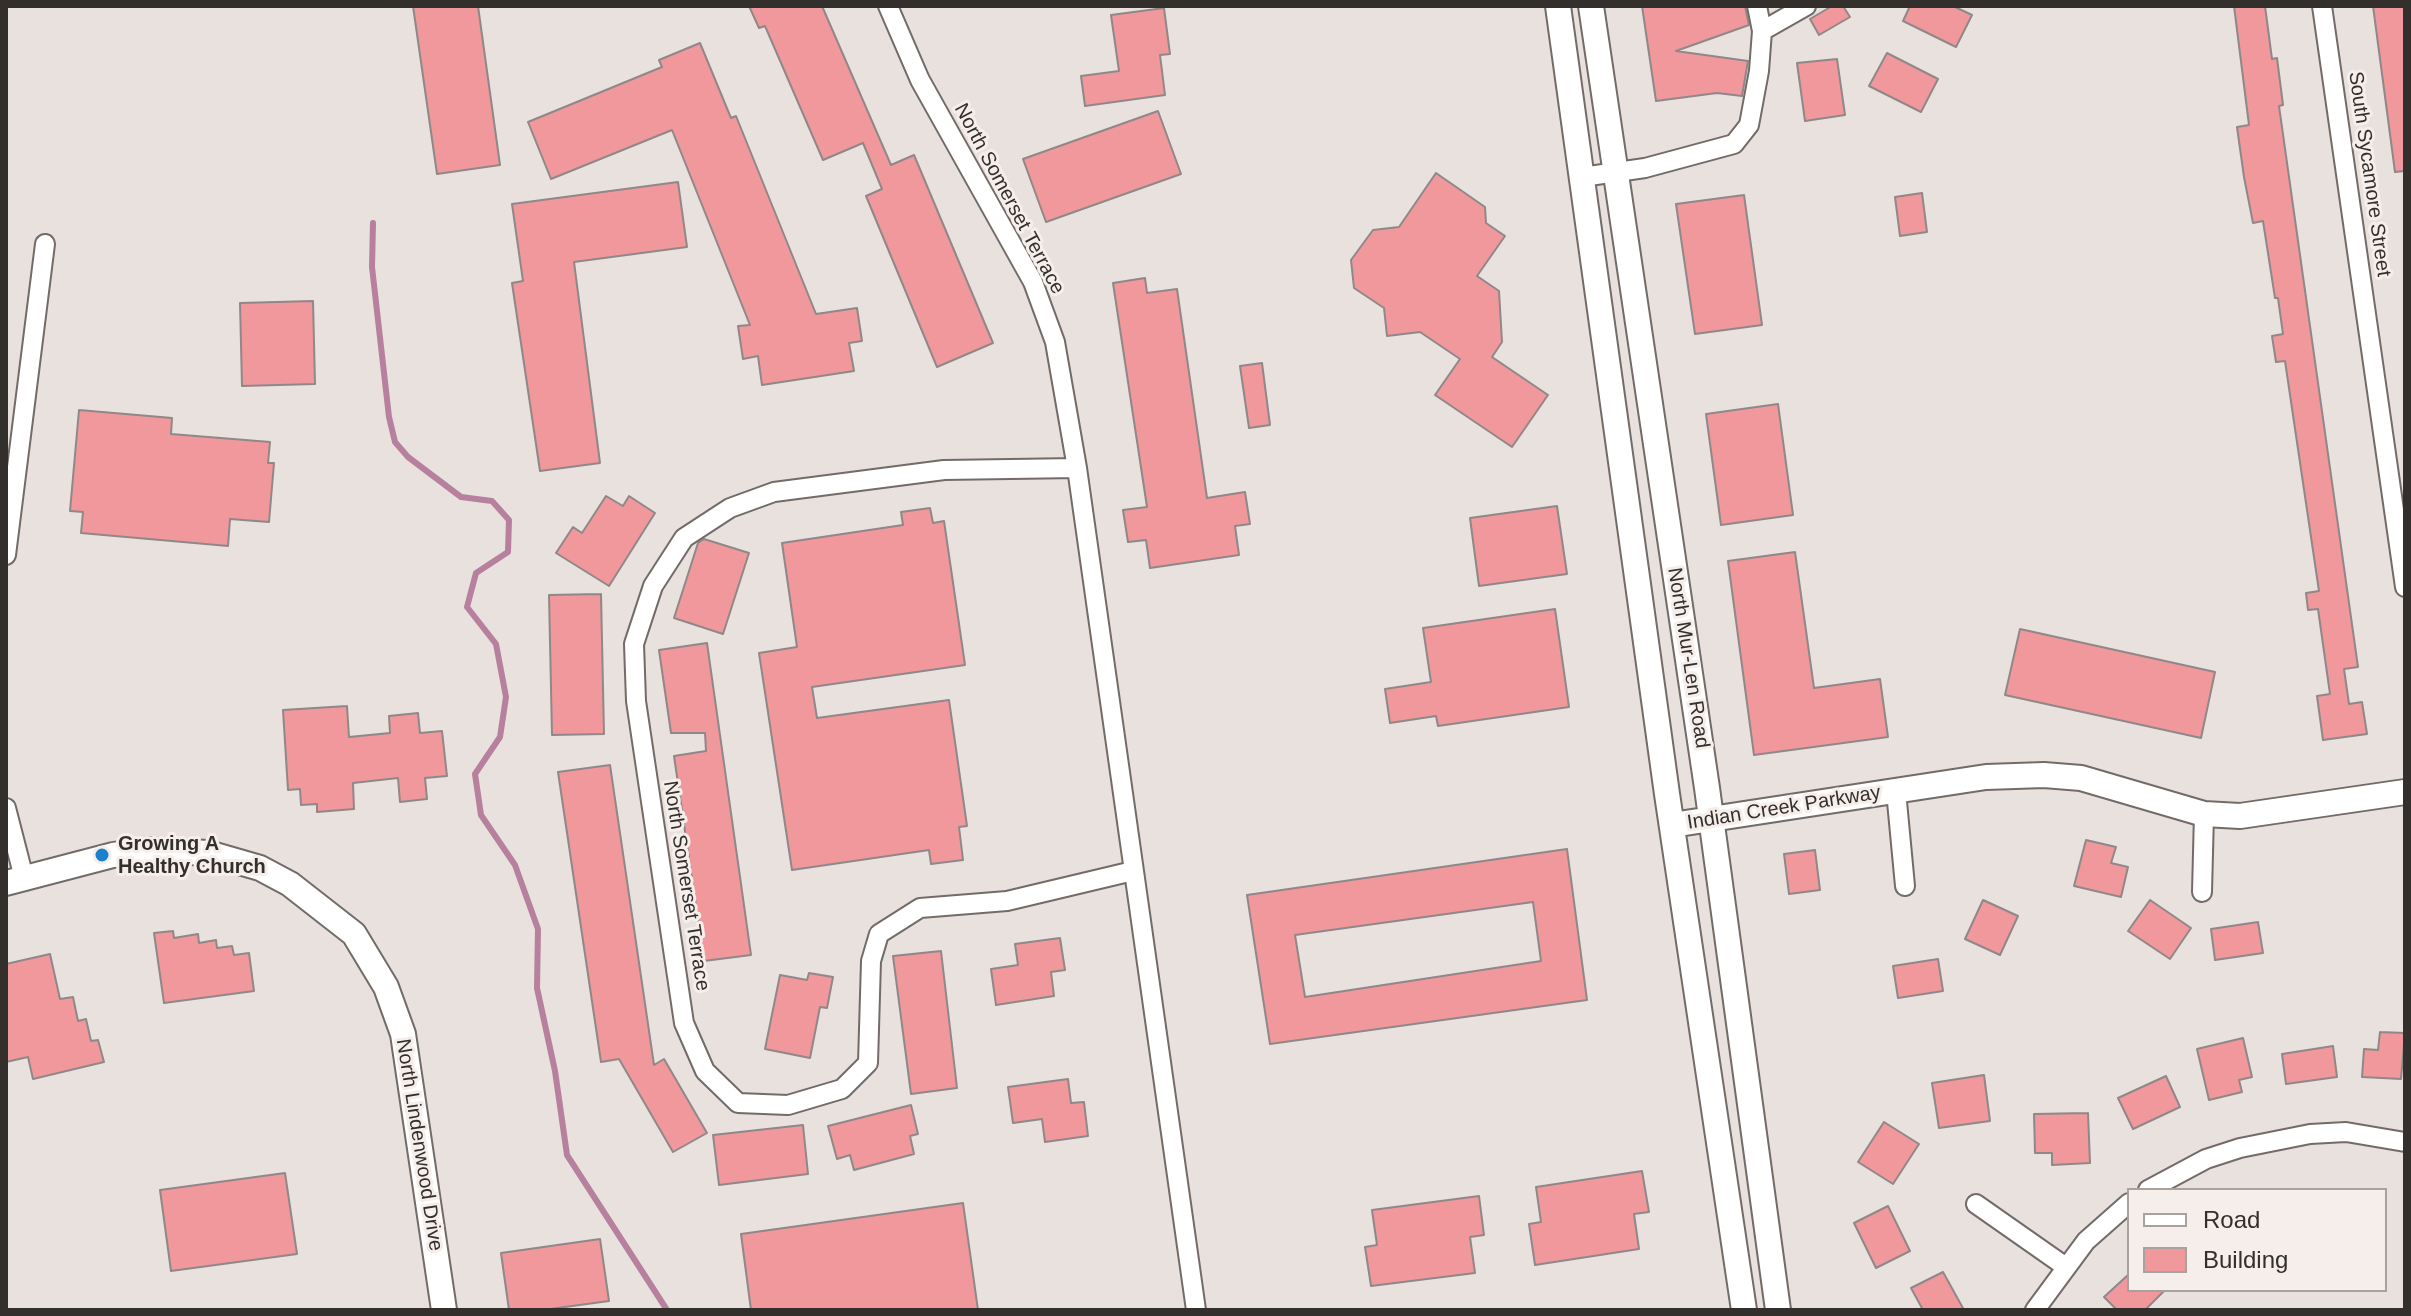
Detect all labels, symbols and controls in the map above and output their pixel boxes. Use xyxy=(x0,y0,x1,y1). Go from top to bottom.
street label: South Sycamore Street xyxy=(2343,70,2395,278)
street label: North Somerset Terrace xyxy=(949,100,1069,298)
street label: North Mur-Len Road xyxy=(1662,566,1714,750)
street label: North Somerset Terrace xyxy=(658,779,714,993)
street label: Indian Creek Parkway xyxy=(1686,781,1882,835)
place label: Growing A Healthy Church xyxy=(118,832,266,879)
marker: Growing A Healthy Church xyxy=(93,846,111,864)
street label: North Lindenwood Drive xyxy=(390,1037,448,1253)
legend xyxy=(2127,1188,2387,1292)
text: Road xyxy=(2203,1206,2260,1233)
text: Building xyxy=(2203,1246,2288,1273)

